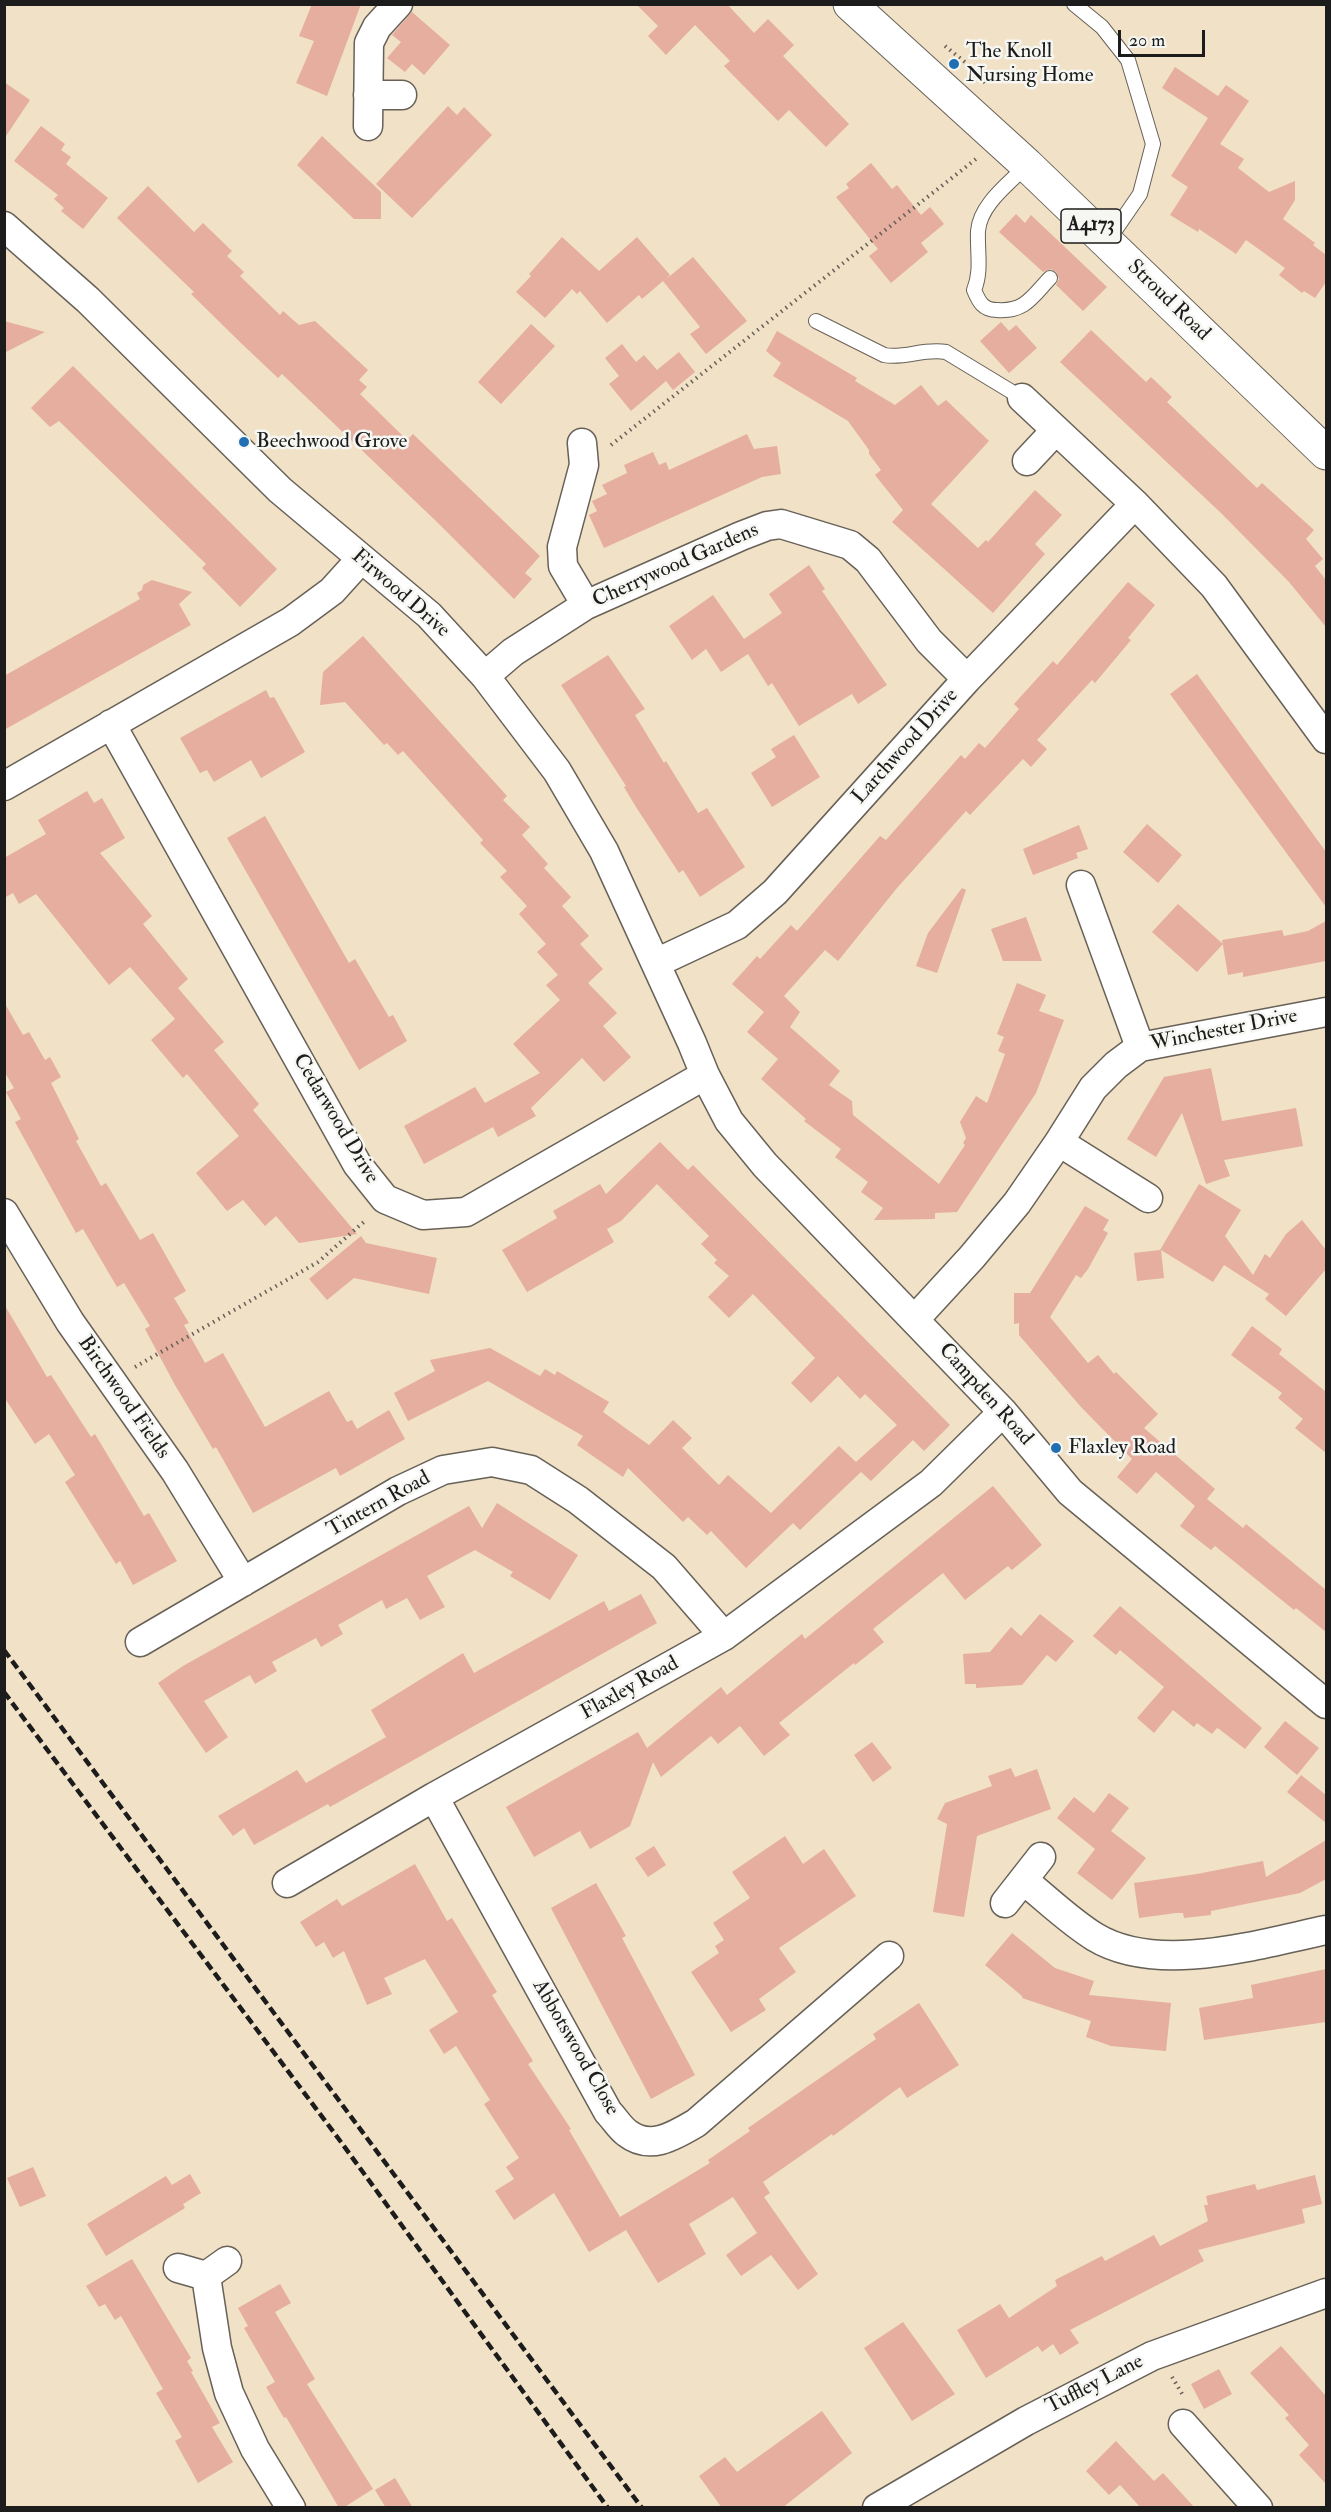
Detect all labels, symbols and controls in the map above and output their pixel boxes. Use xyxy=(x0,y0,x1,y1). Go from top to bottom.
scale bar xyxy=(1121,18,1208,56)
text: 20 m xyxy=(1129,29,1165,52)
place label: The Knoll Nursing Home xyxy=(966,39,1093,89)
marker: The Knoll Nursing Home xyxy=(947,57,961,71)
road number: A4173 xyxy=(1061,209,1121,243)
street label: Stroud Road xyxy=(1121,255,1215,347)
place label: Beechwood Grove xyxy=(256,429,407,455)
marker: Beechwood Grove xyxy=(237,435,251,449)
street label: Cherrywood Gardens xyxy=(589,518,763,614)
street label: Firwood Drive xyxy=(346,544,454,644)
street label: Larchwood Drive xyxy=(848,684,964,810)
street label: Winchester Drive xyxy=(1148,1004,1300,1058)
street label: Cedarwood Drive xyxy=(286,1050,384,1188)
street label: Birchwood Fields xyxy=(71,1332,175,1464)
street label: Campden Road xyxy=(932,1339,1038,1451)
place label: Flaxley Road xyxy=(1068,1435,1176,1461)
marker: Flaxley Road xyxy=(1049,1441,1063,1455)
street label: Tintern Road xyxy=(323,1466,435,1544)
street label: Flaxley Road xyxy=(577,1652,683,1726)
street label: Abbotswood Close xyxy=(526,1976,624,2120)
street label: Tuffley Lane xyxy=(1042,2350,1148,2420)

